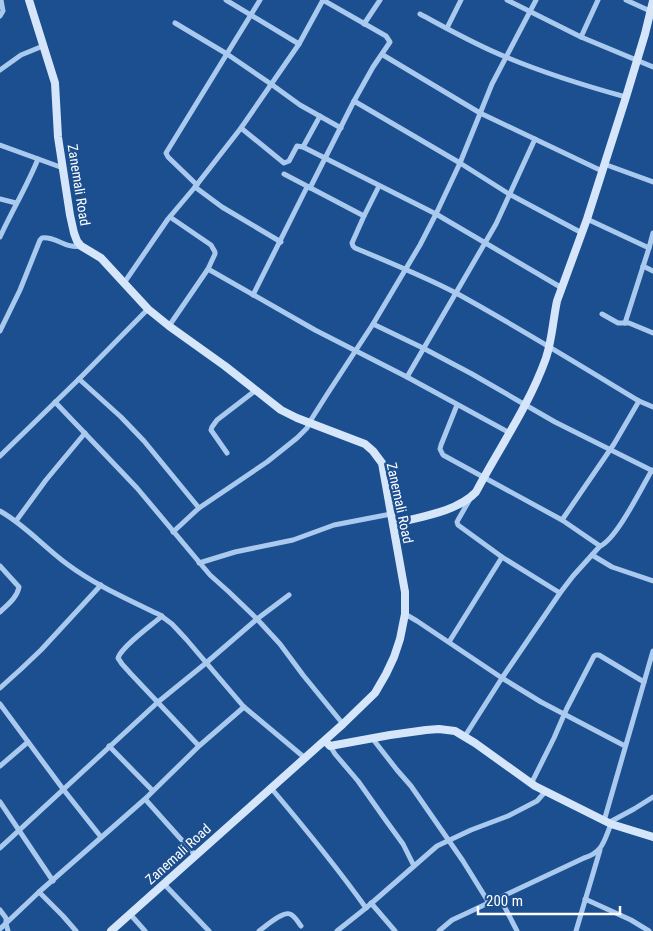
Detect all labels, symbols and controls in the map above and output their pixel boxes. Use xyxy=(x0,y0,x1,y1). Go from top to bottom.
street label: Zanemali Road xyxy=(65,143,93,227)
street label: Zanemali Road xyxy=(384,461,416,545)
street label: Zanemali Road xyxy=(142,820,214,888)
scale bar xyxy=(478,884,620,916)
text: 200 m xyxy=(486,892,523,910)

